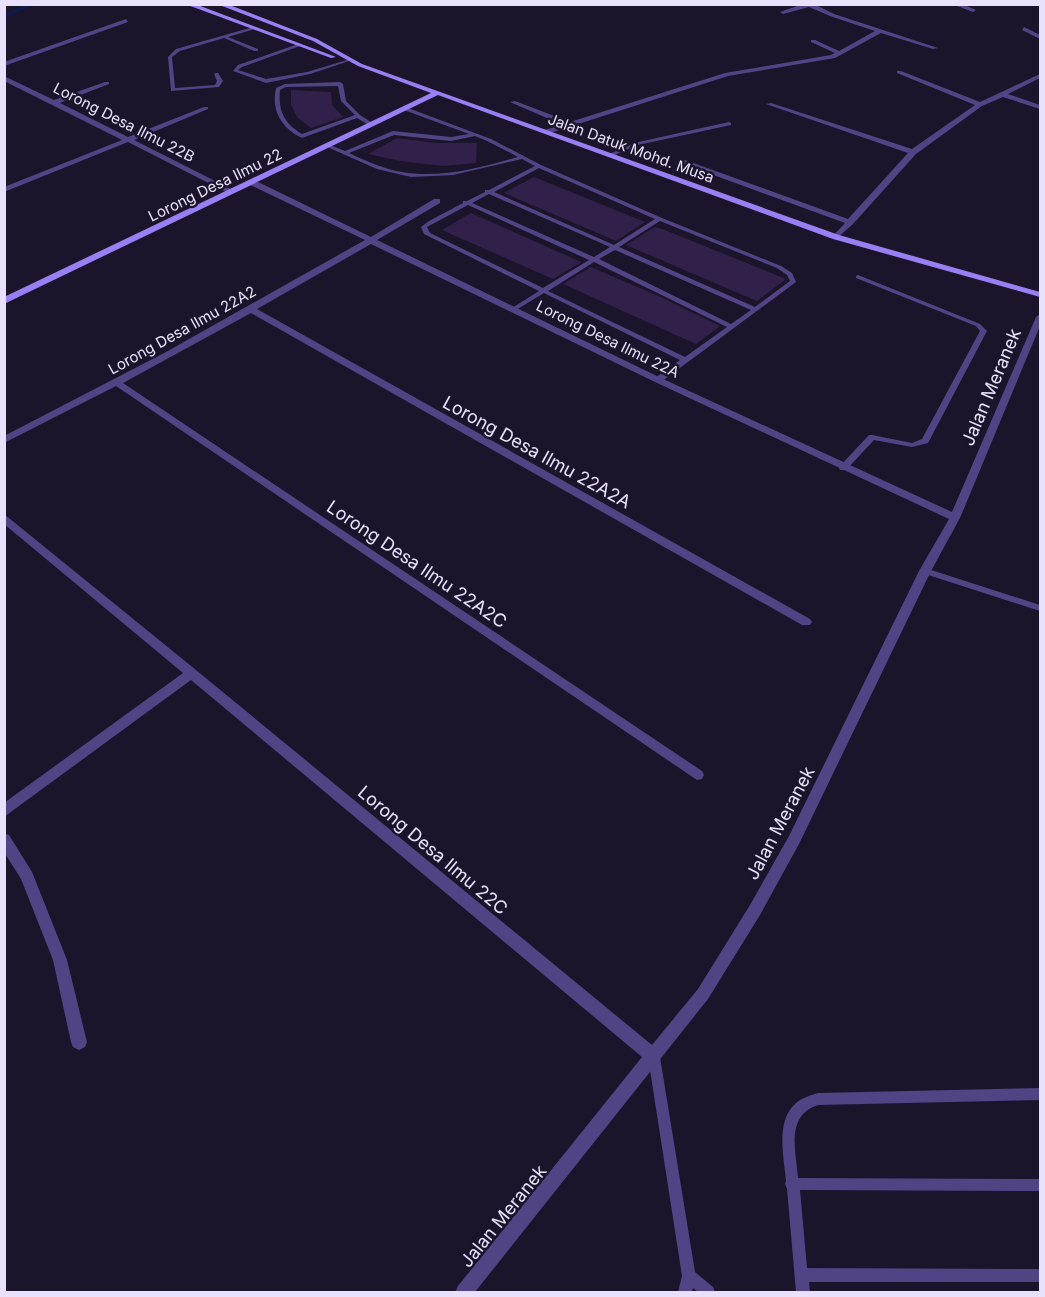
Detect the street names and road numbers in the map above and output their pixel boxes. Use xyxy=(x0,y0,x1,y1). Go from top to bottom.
street label: Lorong Desa Ilmu 22B xyxy=(50,78,198,166)
street label: Jalan Datuk Mohd. Musa xyxy=(545,109,717,187)
street label: Lorong Desa Ilmu 22 xyxy=(145,144,285,226)
street label: Lorong Desa Ilmu 22A2 xyxy=(105,281,259,379)
street label: Lorong Desa Ilmu 22A xyxy=(533,296,683,382)
street label: Jalan Meranek xyxy=(957,325,1025,449)
street label: Lorong Desa Ilmu 22A2A xyxy=(439,392,635,512)
street label: Lorong Desa Ilmu 22A2C xyxy=(323,496,511,632)
street label: Jalan Meranek xyxy=(741,763,819,883)
street label: Lorong Desa Ilmu 22C xyxy=(354,781,512,919)
street label: Jalan Meranek xyxy=(455,1161,551,1271)

